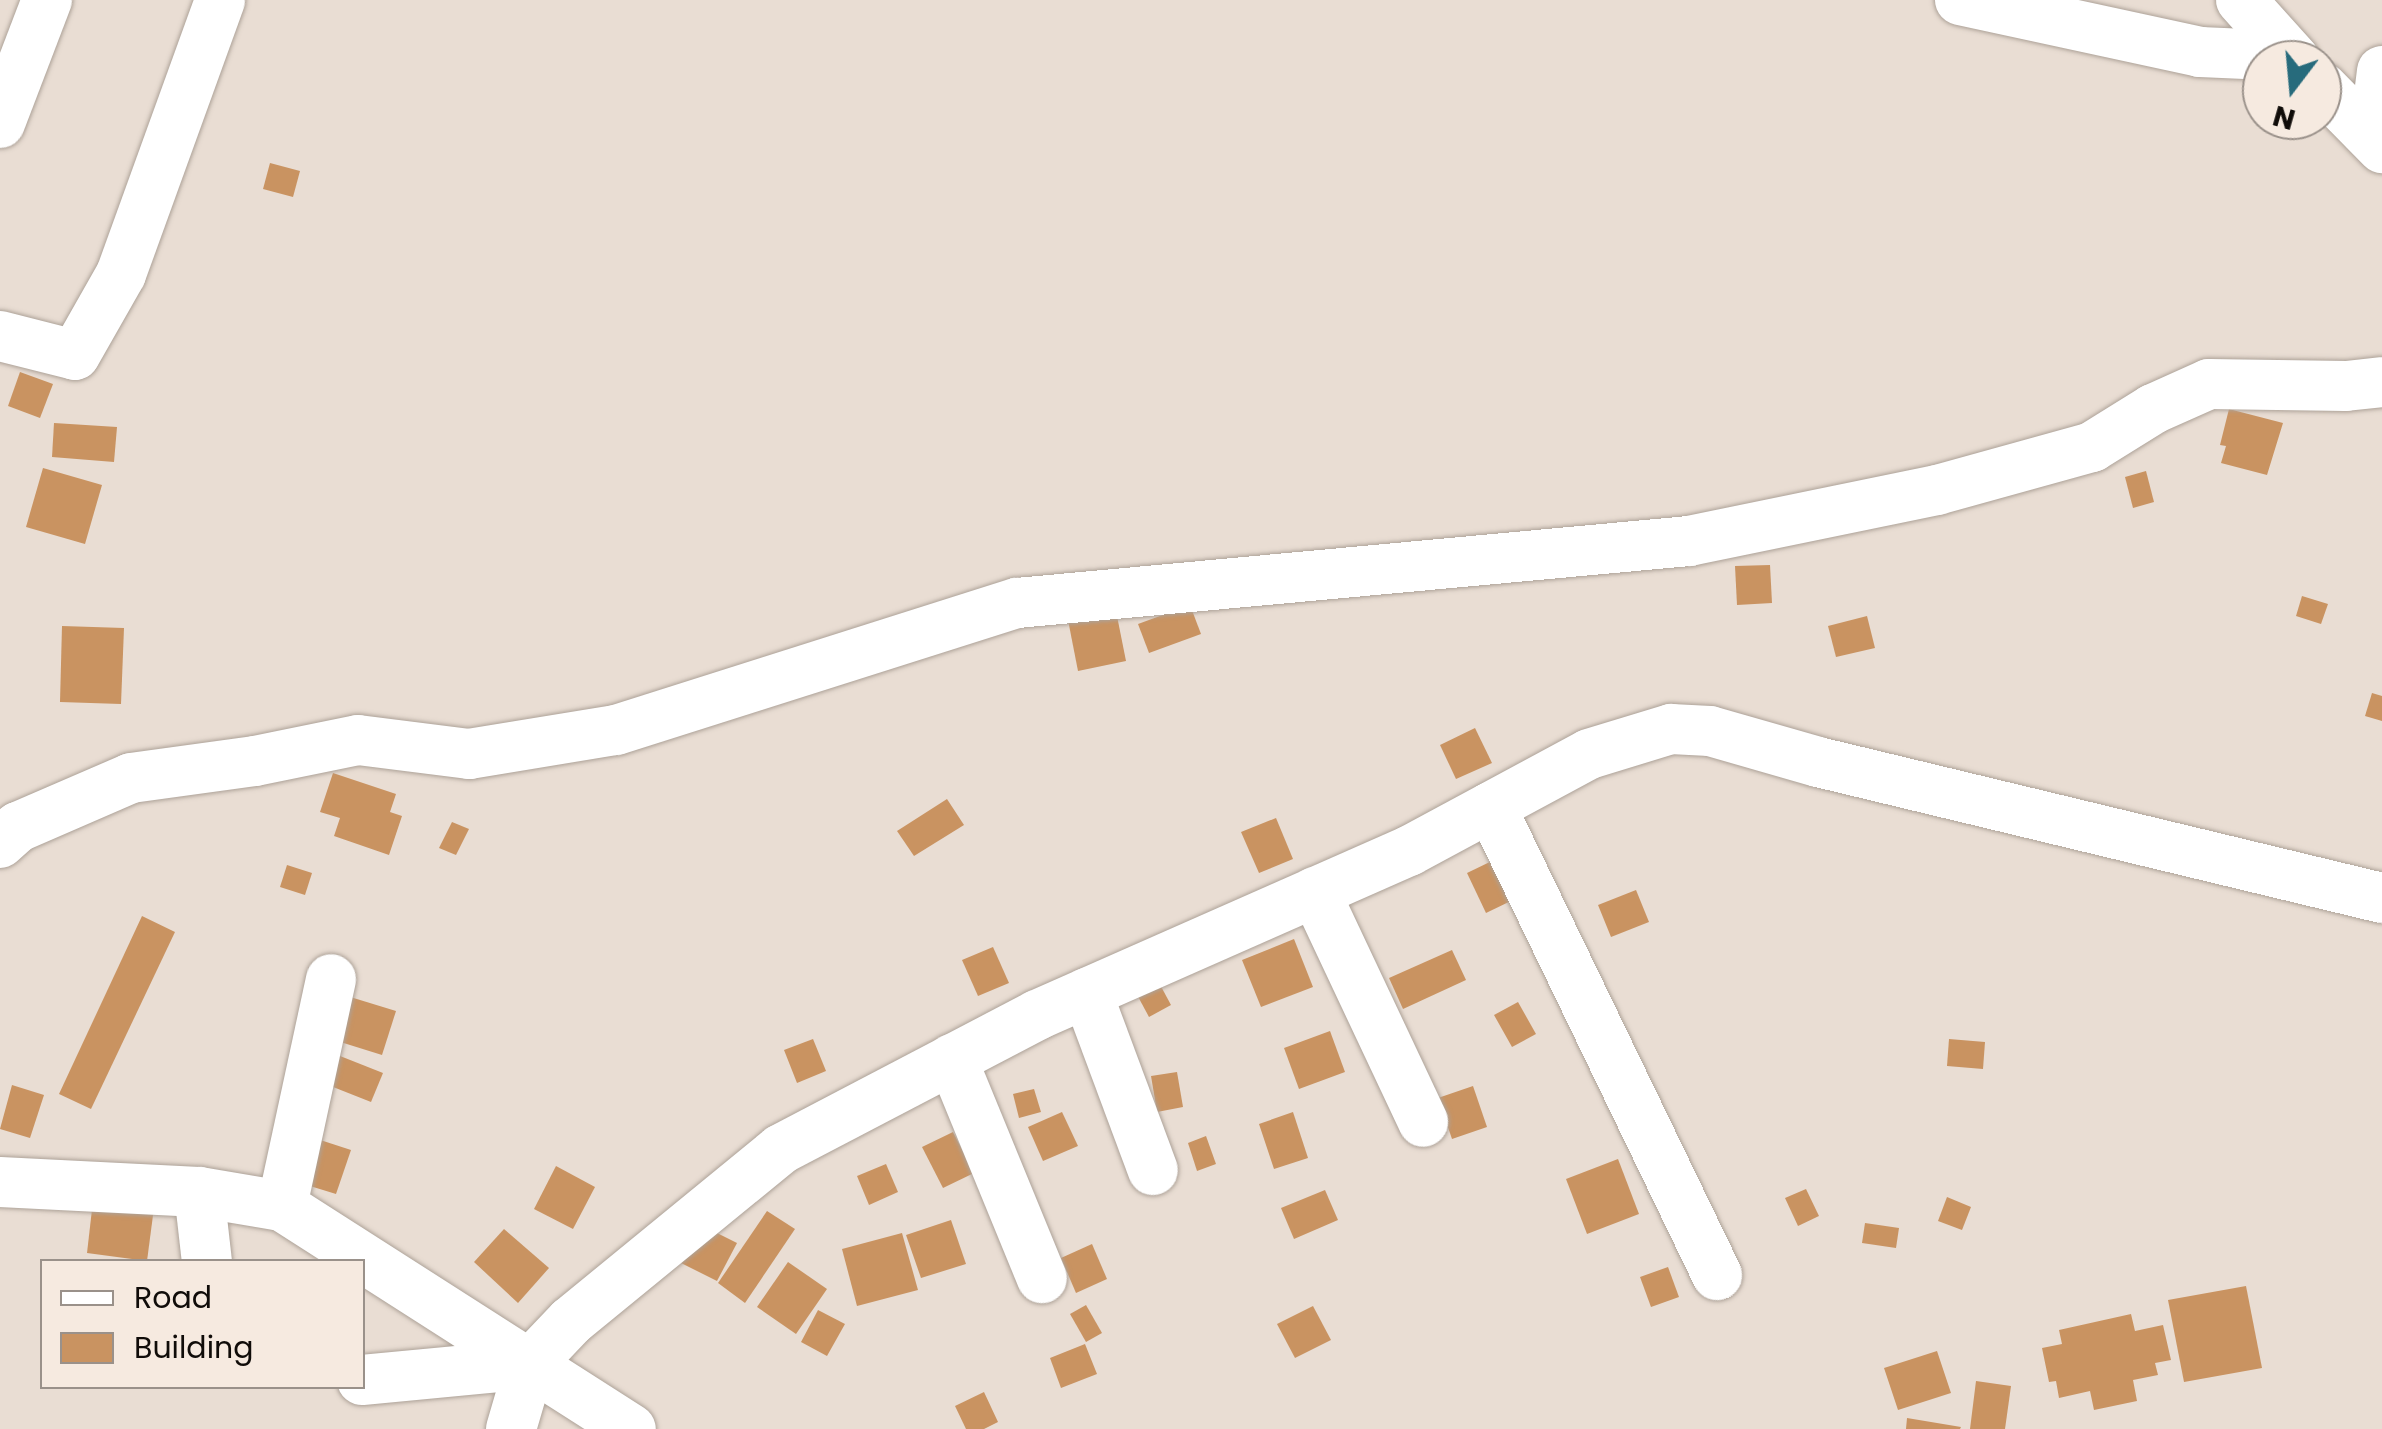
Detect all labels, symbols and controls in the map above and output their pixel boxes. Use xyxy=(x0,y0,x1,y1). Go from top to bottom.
north arrow xyxy=(2242,40,2342,140)
text: N xyxy=(2269,96,2300,139)
legend xyxy=(40,1259,365,1389)
text: Road xyxy=(134,1276,212,1319)
text: Building xyxy=(134,1326,254,1369)

